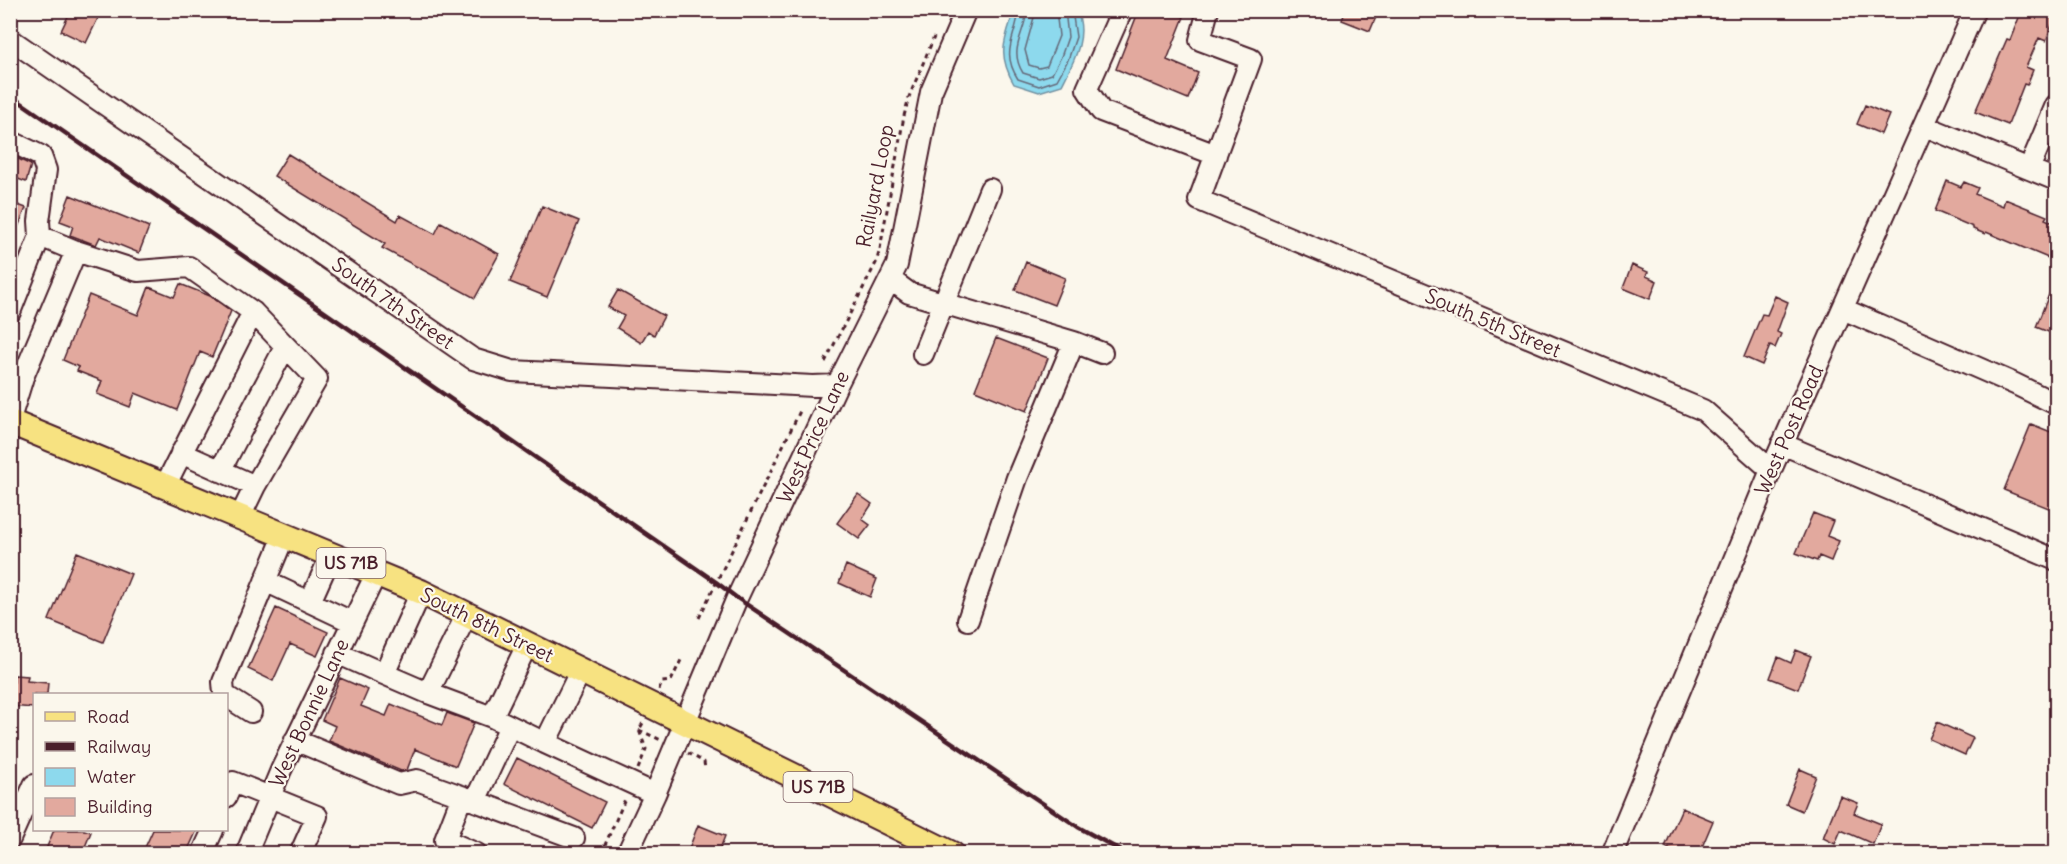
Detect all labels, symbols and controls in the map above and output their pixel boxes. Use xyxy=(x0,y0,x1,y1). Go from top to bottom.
street label: Railyard Loop xyxy=(850,122,899,250)
street label: South 7th Street xyxy=(327,251,459,354)
street label: South 5th Street xyxy=(1422,283,1565,362)
street label: West Post Road xyxy=(1749,361,1828,498)
street label: West Price Lane xyxy=(771,367,854,507)
road number: US 71B xyxy=(316,548,386,578)
street label: South 8th Street xyxy=(417,582,558,668)
street label: West Bonnie Lane xyxy=(263,635,354,791)
legend xyxy=(33,693,228,831)
text: Road xyxy=(87,705,130,728)
text: Railway xyxy=(87,735,151,758)
text: Water xyxy=(87,765,137,788)
road number: US 71B xyxy=(784,772,852,802)
text: Building xyxy=(87,795,152,818)

